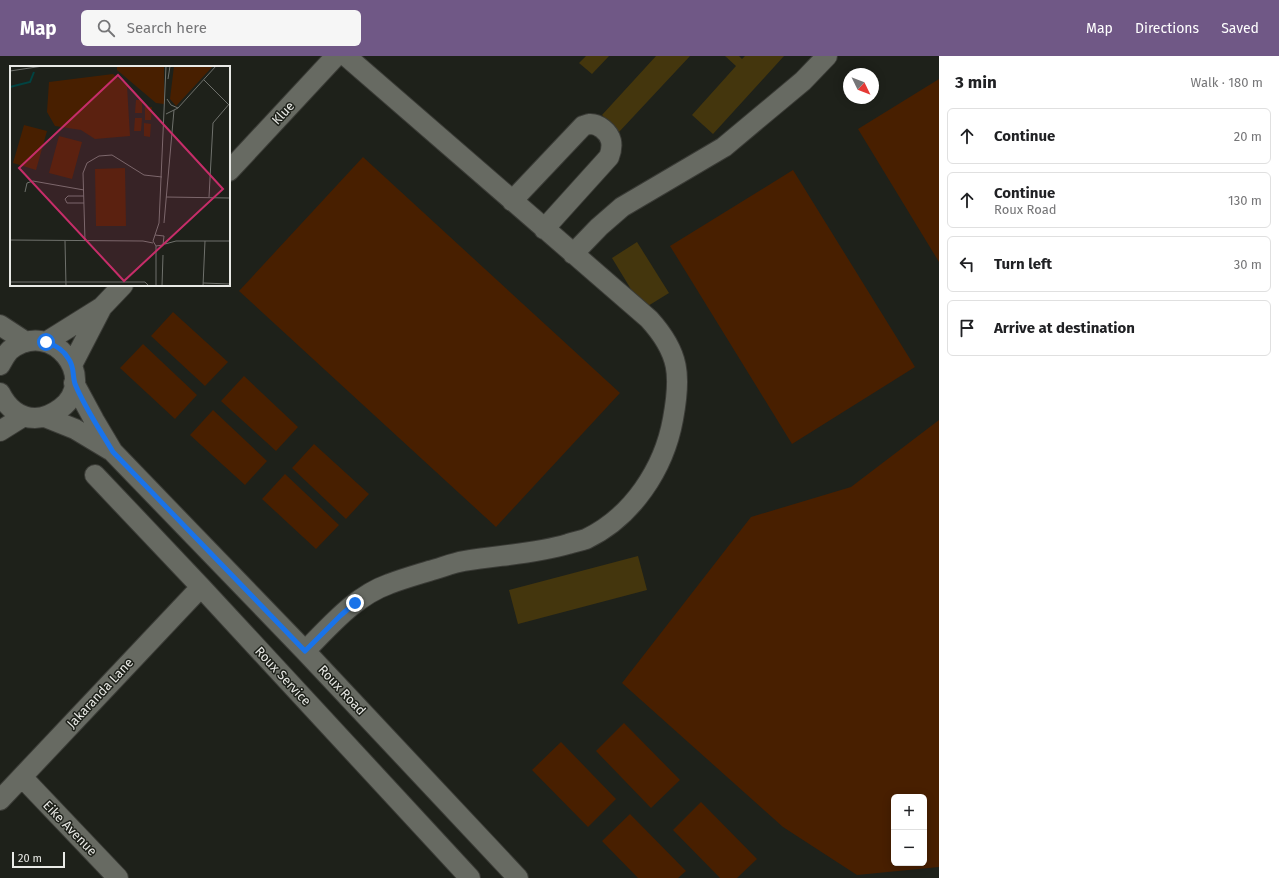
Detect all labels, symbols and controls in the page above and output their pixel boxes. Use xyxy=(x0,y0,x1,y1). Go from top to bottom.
search box xyxy=(81,10,361,46)
text: Map xyxy=(20,17,57,40)
icon: search xyxy=(95,17,117,39)
text: Search here xyxy=(127,19,207,37)
text: Map xyxy=(1086,20,1113,37)
text: Directions xyxy=(1135,20,1199,37)
text: Saved xyxy=(1221,20,1259,37)
inset map xyxy=(10,66,230,286)
north arrow xyxy=(843,68,879,104)
text: 3 min xyxy=(955,72,997,93)
text: Walk · 180 m xyxy=(1191,75,1263,90)
street label: Klue xyxy=(269,98,297,128)
icon: ahead xyxy=(956,125,978,147)
text: Continue xyxy=(994,127,1055,145)
text: 20 m xyxy=(1234,129,1262,144)
text: Continue xyxy=(994,184,1055,202)
icon: ahead xyxy=(956,189,978,211)
text: 130 m xyxy=(1228,193,1262,208)
text: Roux Road xyxy=(994,202,1057,217)
icon: left xyxy=(956,253,978,275)
text: Turn left xyxy=(994,255,1052,273)
text: 30 m xyxy=(1234,257,1262,272)
icon: arrive xyxy=(956,317,978,339)
text: Arrive at destination xyxy=(994,319,1135,337)
route start xyxy=(37,333,55,351)
route end xyxy=(346,594,364,612)
street label: Roux Service xyxy=(252,644,314,708)
street label: Jakaranda Lane xyxy=(64,655,136,731)
street label: Roux Road xyxy=(315,662,369,718)
map controls xyxy=(891,794,927,866)
button: + xyxy=(891,794,927,830)
street label: Eike Avenue xyxy=(40,797,100,859)
button: − xyxy=(891,830,927,866)
scale bar xyxy=(12,850,65,869)
text: 20 m xyxy=(18,852,42,865)

